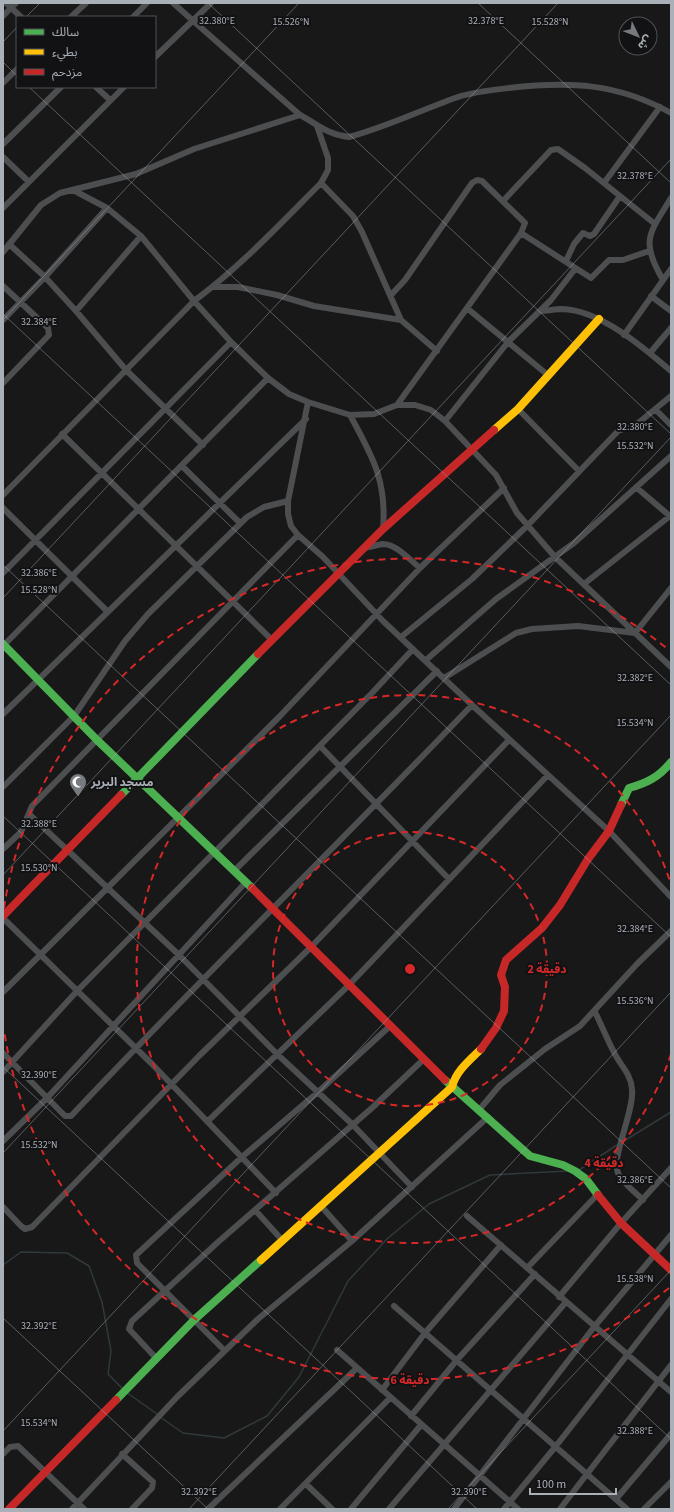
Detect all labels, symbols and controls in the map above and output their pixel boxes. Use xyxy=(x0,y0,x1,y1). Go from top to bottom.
text: 32.380°E xyxy=(199,14,235,28)
text: 32.378°E xyxy=(468,14,504,28)
text: 15.526°N xyxy=(272,15,310,29)
text: 15.528°N xyxy=(531,15,569,29)
legend xyxy=(16,16,156,88)
north arrow xyxy=(618,16,658,56)
text: سالك xyxy=(52,24,79,41)
text: ش xyxy=(634,32,656,53)
text: بطيء xyxy=(52,44,78,62)
text: مزدحم xyxy=(52,64,82,81)
text: 32.378°E xyxy=(617,169,653,183)
text: 32.384°E xyxy=(21,315,57,329)
text: 32.380°E xyxy=(617,420,653,434)
text: 15.532°N xyxy=(616,439,654,453)
text: 32.386°E xyxy=(21,566,57,580)
text: 15.528°N xyxy=(20,583,58,597)
text: 32.382°E xyxy=(617,671,653,685)
text: 15.534°N xyxy=(616,716,654,730)
mosque icon: مسجد البرير xyxy=(68,772,88,797)
place label: مسجد البرير xyxy=(90,774,154,791)
text: 32.388°E xyxy=(21,817,57,831)
text: 15.530°N xyxy=(20,861,58,875)
text: 32.384°E xyxy=(617,922,653,936)
text: 2 دقيقة xyxy=(528,961,566,978)
centre of rings xyxy=(403,962,417,976)
text: 15.536°N xyxy=(616,994,654,1008)
text: 32.390°E xyxy=(21,1068,57,1082)
text: 15.532°N xyxy=(20,1138,58,1152)
text: 4 دقيقة xyxy=(585,1155,623,1172)
text: 32.386°E xyxy=(617,1173,653,1187)
text: 15.538°N xyxy=(616,1272,654,1286)
text: 32.392°E xyxy=(21,1319,57,1333)
text: 6 دقيقة xyxy=(391,1372,429,1389)
text: 15.534°N xyxy=(20,1416,58,1430)
text: 32.388°E xyxy=(617,1424,653,1438)
scale bar xyxy=(530,1470,616,1496)
text: 100 m xyxy=(536,1476,566,1493)
text: 32.392°E xyxy=(181,1485,217,1499)
text: 32.390°E xyxy=(451,1485,487,1499)

